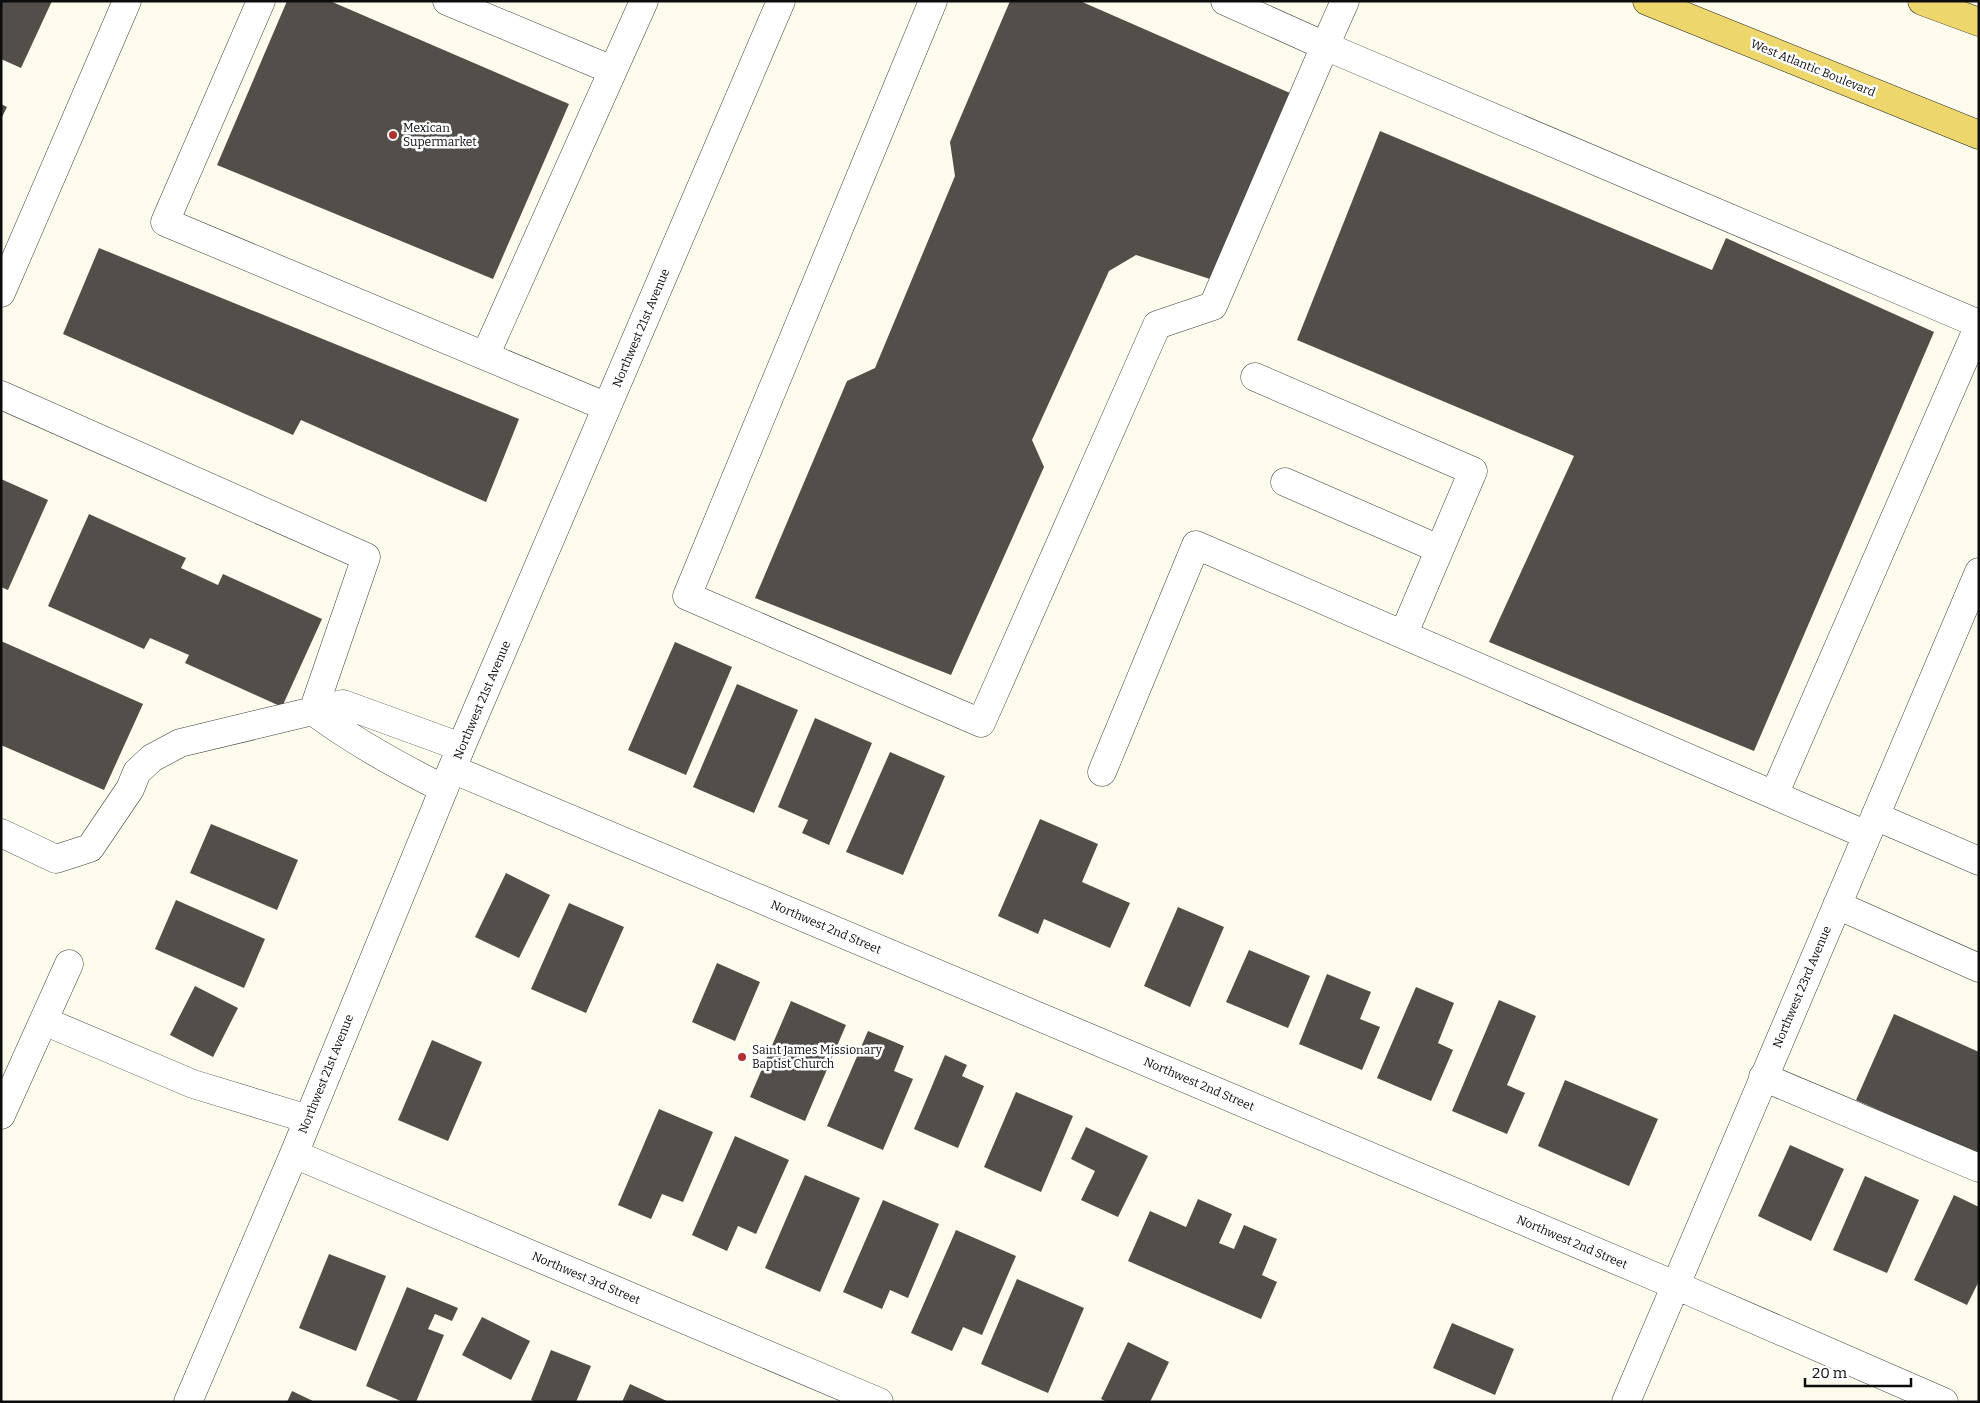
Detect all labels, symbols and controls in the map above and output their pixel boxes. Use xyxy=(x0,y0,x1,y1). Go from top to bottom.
street label: West Atlantic Boulevard xyxy=(1749,37,1877,99)
place label: Mexican Supermarket xyxy=(403,121,477,149)
marker: Mexican Supermarket xyxy=(387,129,399,141)
street label: Northwest 21st Avenue xyxy=(610,267,672,389)
street label: Northwest 21st Avenue xyxy=(451,639,513,761)
street label: Northwest 2nd Street xyxy=(769,897,884,957)
street label: Northwest 23rd Avenue xyxy=(1770,924,1834,1050)
street label: Northwest 21st Avenue xyxy=(296,1012,356,1136)
place label: Saint James Missionary Baptist Church xyxy=(752,1043,883,1071)
marker: Saint James Missionary Baptist Church xyxy=(736,1051,748,1063)
street label: Northwest 2nd Street xyxy=(1142,1054,1257,1114)
street label: Northwest 2nd Street xyxy=(1515,1212,1630,1272)
street label: Northwest 3rd Street xyxy=(530,1249,643,1307)
scale bar xyxy=(1805,1356,1911,1388)
text: 20 m xyxy=(1812,1364,1848,1382)

